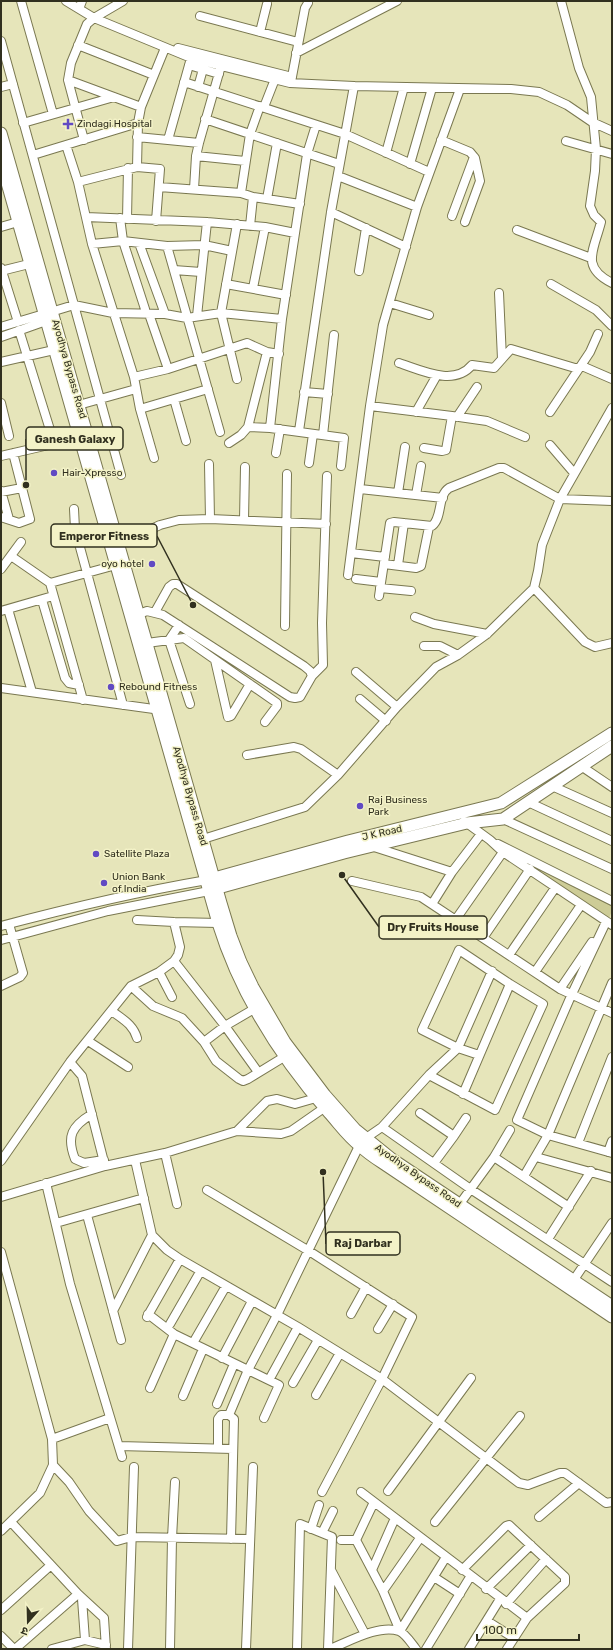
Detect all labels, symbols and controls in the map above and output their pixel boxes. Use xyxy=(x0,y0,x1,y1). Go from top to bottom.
marker: Zindagi Hospital xyxy=(62,118,74,130)
place label: Zindagi Hospital xyxy=(77,118,152,130)
street label: Ayodhya Bypass Road xyxy=(49,318,89,420)
callout: Ganesh Galaxy xyxy=(26,427,123,450)
text: Ganesh Galaxy xyxy=(35,433,116,446)
place label: Hair-Xpresso xyxy=(62,467,123,479)
marker: Hair-Xpresso xyxy=(49,468,59,478)
callout: Emperor Fitness xyxy=(51,524,157,547)
text: Emperor Fitness xyxy=(59,530,149,543)
place label: oyo hotel xyxy=(101,558,144,570)
marker: oyo hotel xyxy=(147,559,157,569)
place label: Rebound Fitness xyxy=(119,681,197,693)
marker: Rebound Fitness xyxy=(106,682,116,692)
street label: Ayodhya Bypass Road xyxy=(170,745,210,847)
place label: Raj Business Park xyxy=(368,794,427,818)
marker: Raj Business Park xyxy=(355,801,365,811)
street label: J K Road xyxy=(361,823,403,843)
place label: Satellite Plaza xyxy=(104,848,169,860)
marker: Satellite Plaza xyxy=(91,849,101,859)
place label: Union Bank of India xyxy=(112,871,166,895)
marker: Union Bank of India xyxy=(99,878,109,888)
callout: Dry Fruits House xyxy=(379,916,487,939)
text: Dry Fruits House xyxy=(387,921,479,934)
street label: Ayodhya Bypass Road xyxy=(373,1142,464,1210)
callout: Raj Darbar xyxy=(326,1232,400,1255)
text: Raj Darbar xyxy=(334,1237,392,1250)
north arrow xyxy=(8,1602,48,1642)
scale bar xyxy=(477,1616,579,1642)
text: 100 m xyxy=(483,1623,517,1637)
text: उ xyxy=(19,1624,30,1638)

